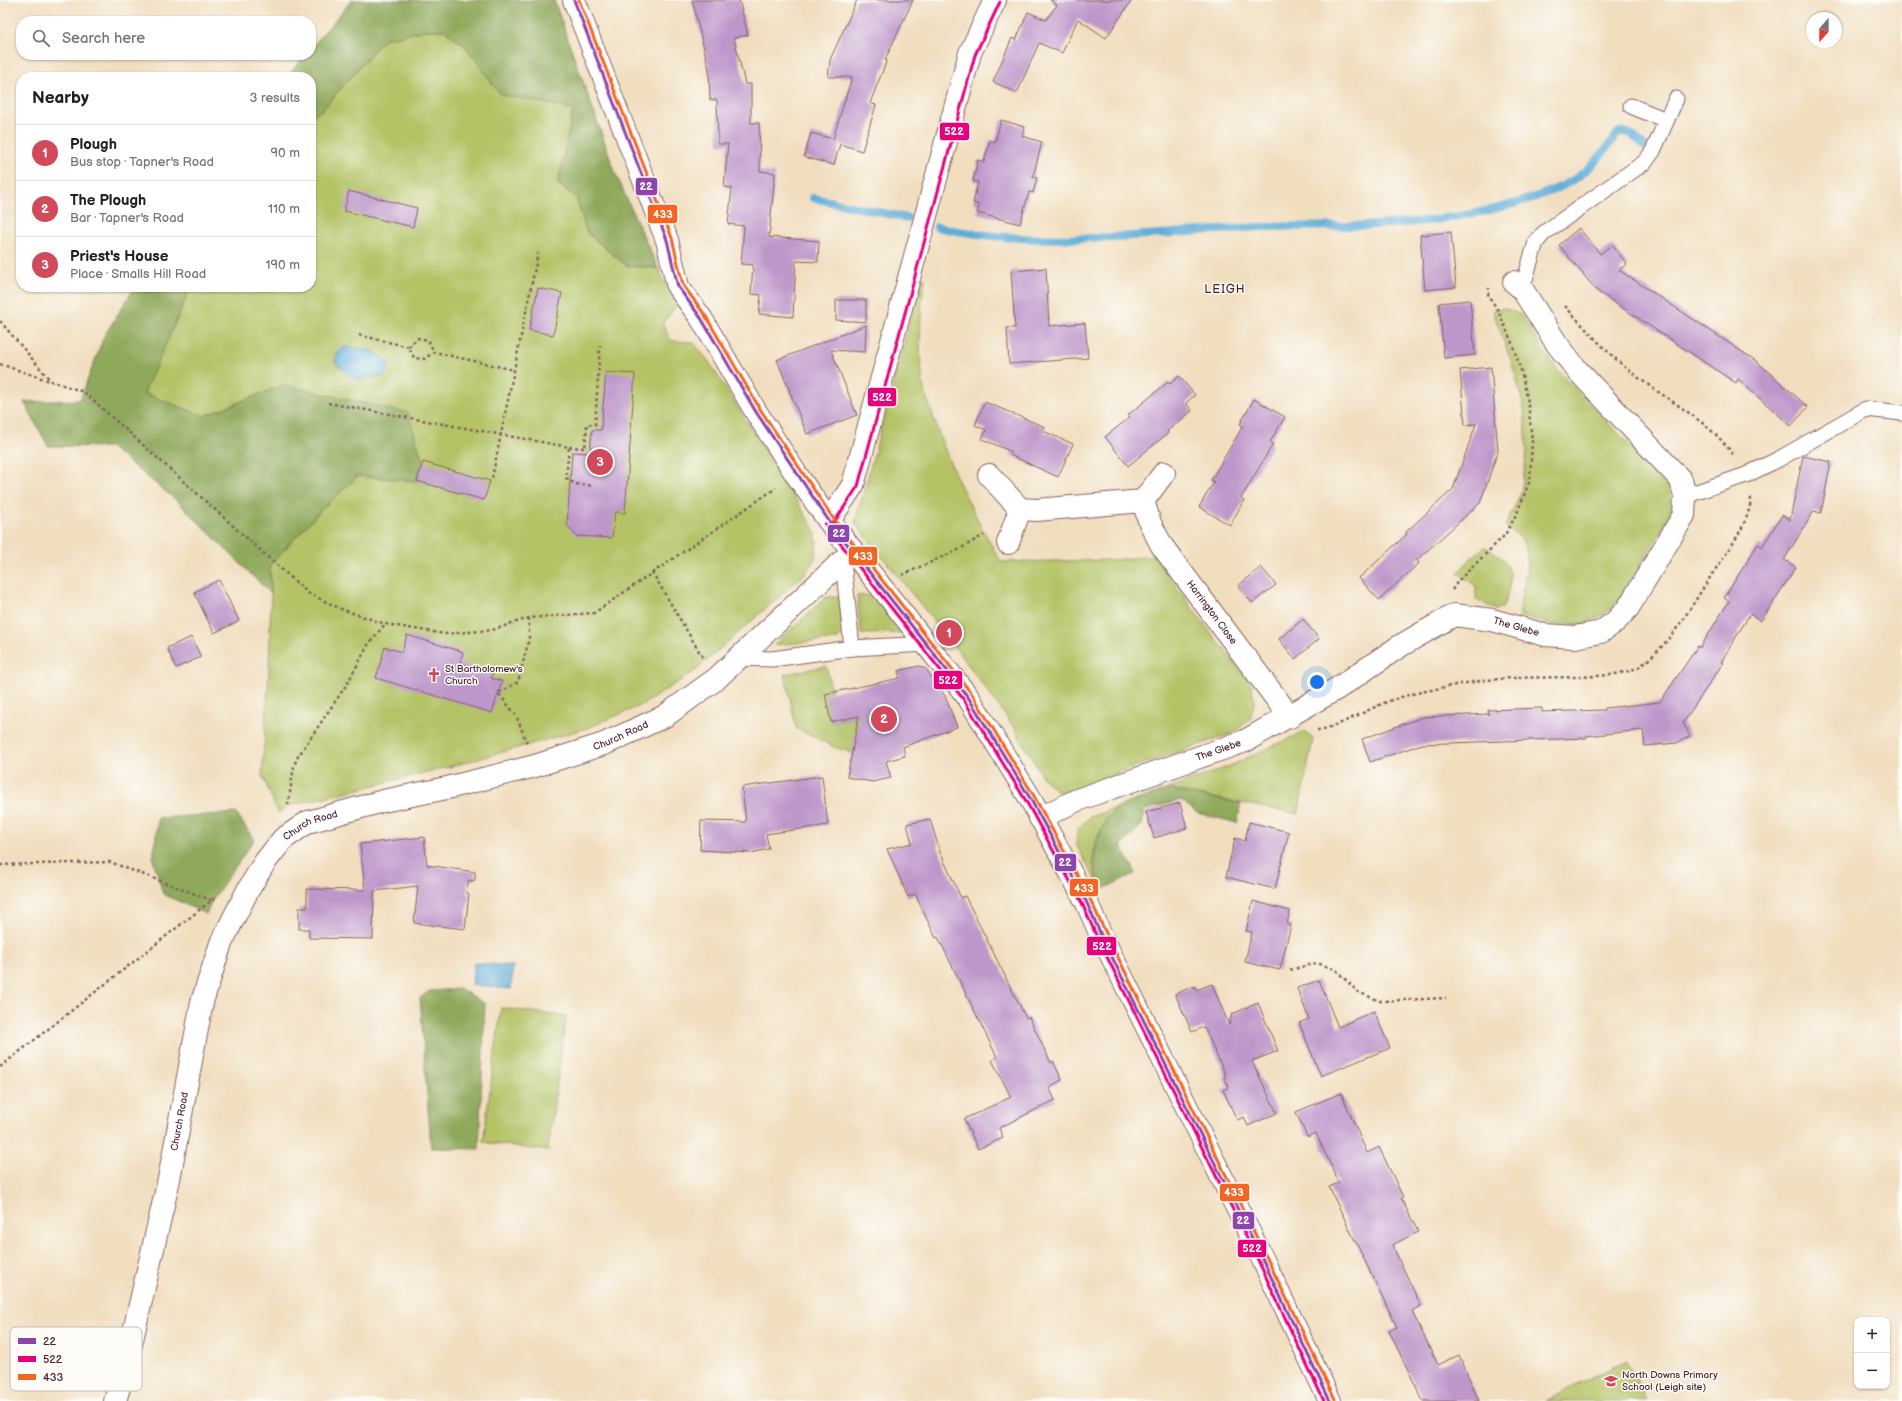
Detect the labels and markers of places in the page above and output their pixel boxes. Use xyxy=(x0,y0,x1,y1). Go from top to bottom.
pin: 3 xyxy=(587,447,613,477)
pin: 1 xyxy=(936,618,962,648)
place label: St Bartholomew's Church xyxy=(445,663,523,687)
church icon: St Bartholomew's Church xyxy=(426,667,442,683)
pin: 2 xyxy=(871,704,897,734)
place label: North Downs Primary School (Leigh site) xyxy=(1622,1369,1718,1393)
school or university icon: North Downs Primary School (Leigh site) xyxy=(1603,1373,1619,1389)

